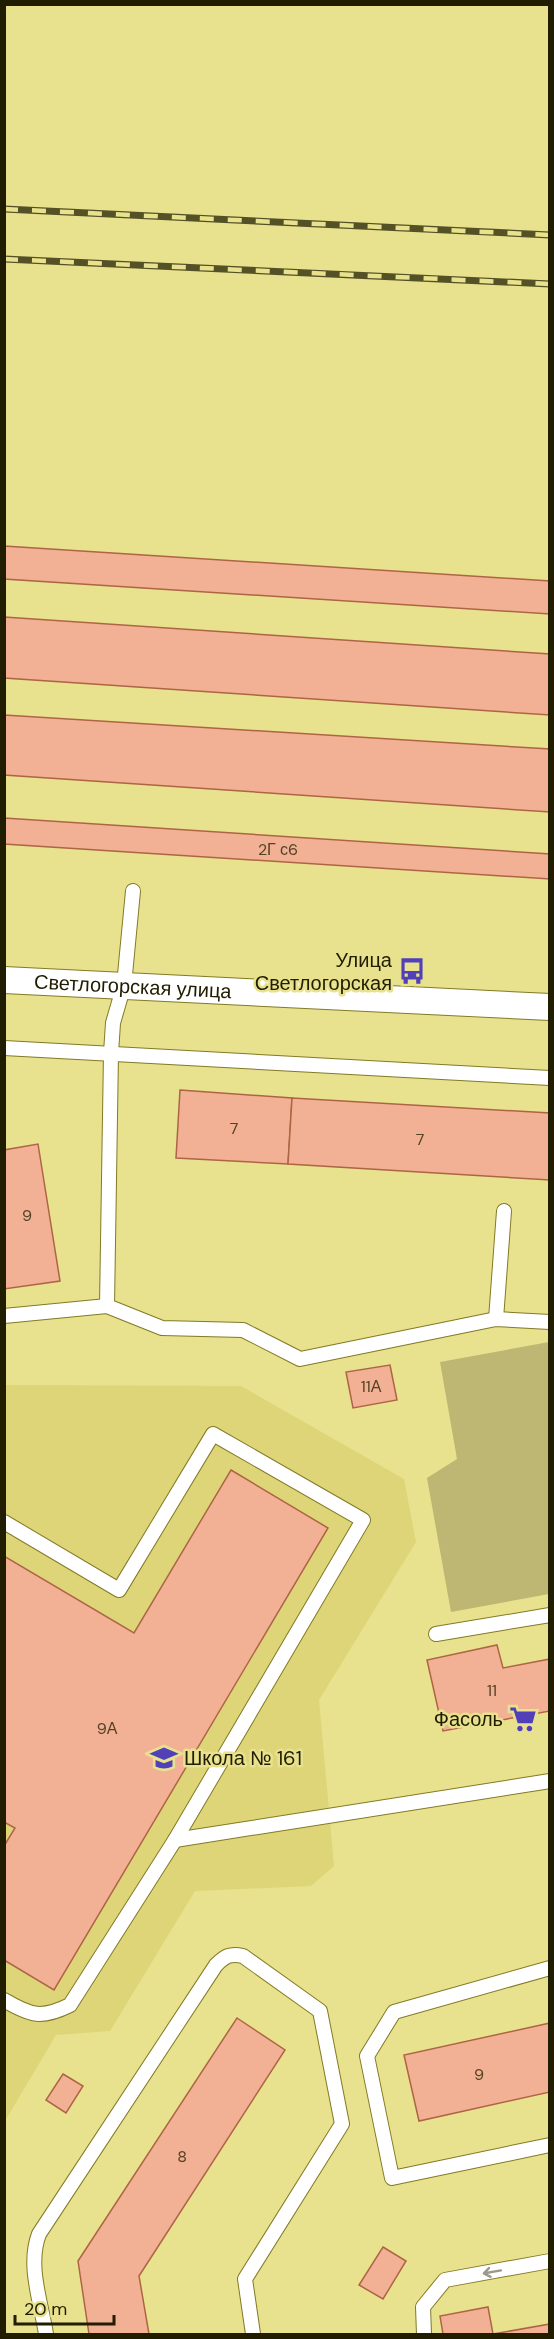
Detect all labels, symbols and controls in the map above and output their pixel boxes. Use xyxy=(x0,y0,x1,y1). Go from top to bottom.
house number: 2Г с6 xyxy=(258,839,298,860)
place label: Улица Светлогорская xyxy=(255,947,393,996)
bus stop icon: Улица Светлогорская xyxy=(397,956,427,986)
street label: Светлогорская улица xyxy=(33,969,233,1004)
house number: 7 xyxy=(230,1118,238,1139)
house number: 7 xyxy=(416,1129,424,1150)
house number: 9 xyxy=(22,1205,32,1226)
house number: 11А xyxy=(361,1376,382,1397)
house number: 11 xyxy=(487,1680,497,1701)
supermarket icon: Фасоль xyxy=(508,1704,538,1734)
place label: Фасоль xyxy=(434,1706,503,1732)
house number: 9А xyxy=(97,1718,118,1739)
school or university icon: Школа № 161 xyxy=(149,1743,179,1773)
place label: Школа № 161 xyxy=(184,1745,302,1771)
house number: 9 xyxy=(474,2064,484,2085)
house number: 8 xyxy=(177,2146,187,2167)
one-way arrow xyxy=(483,2267,502,2278)
scale bar xyxy=(15,2288,114,2326)
text: 20 m xyxy=(24,2297,67,2321)

